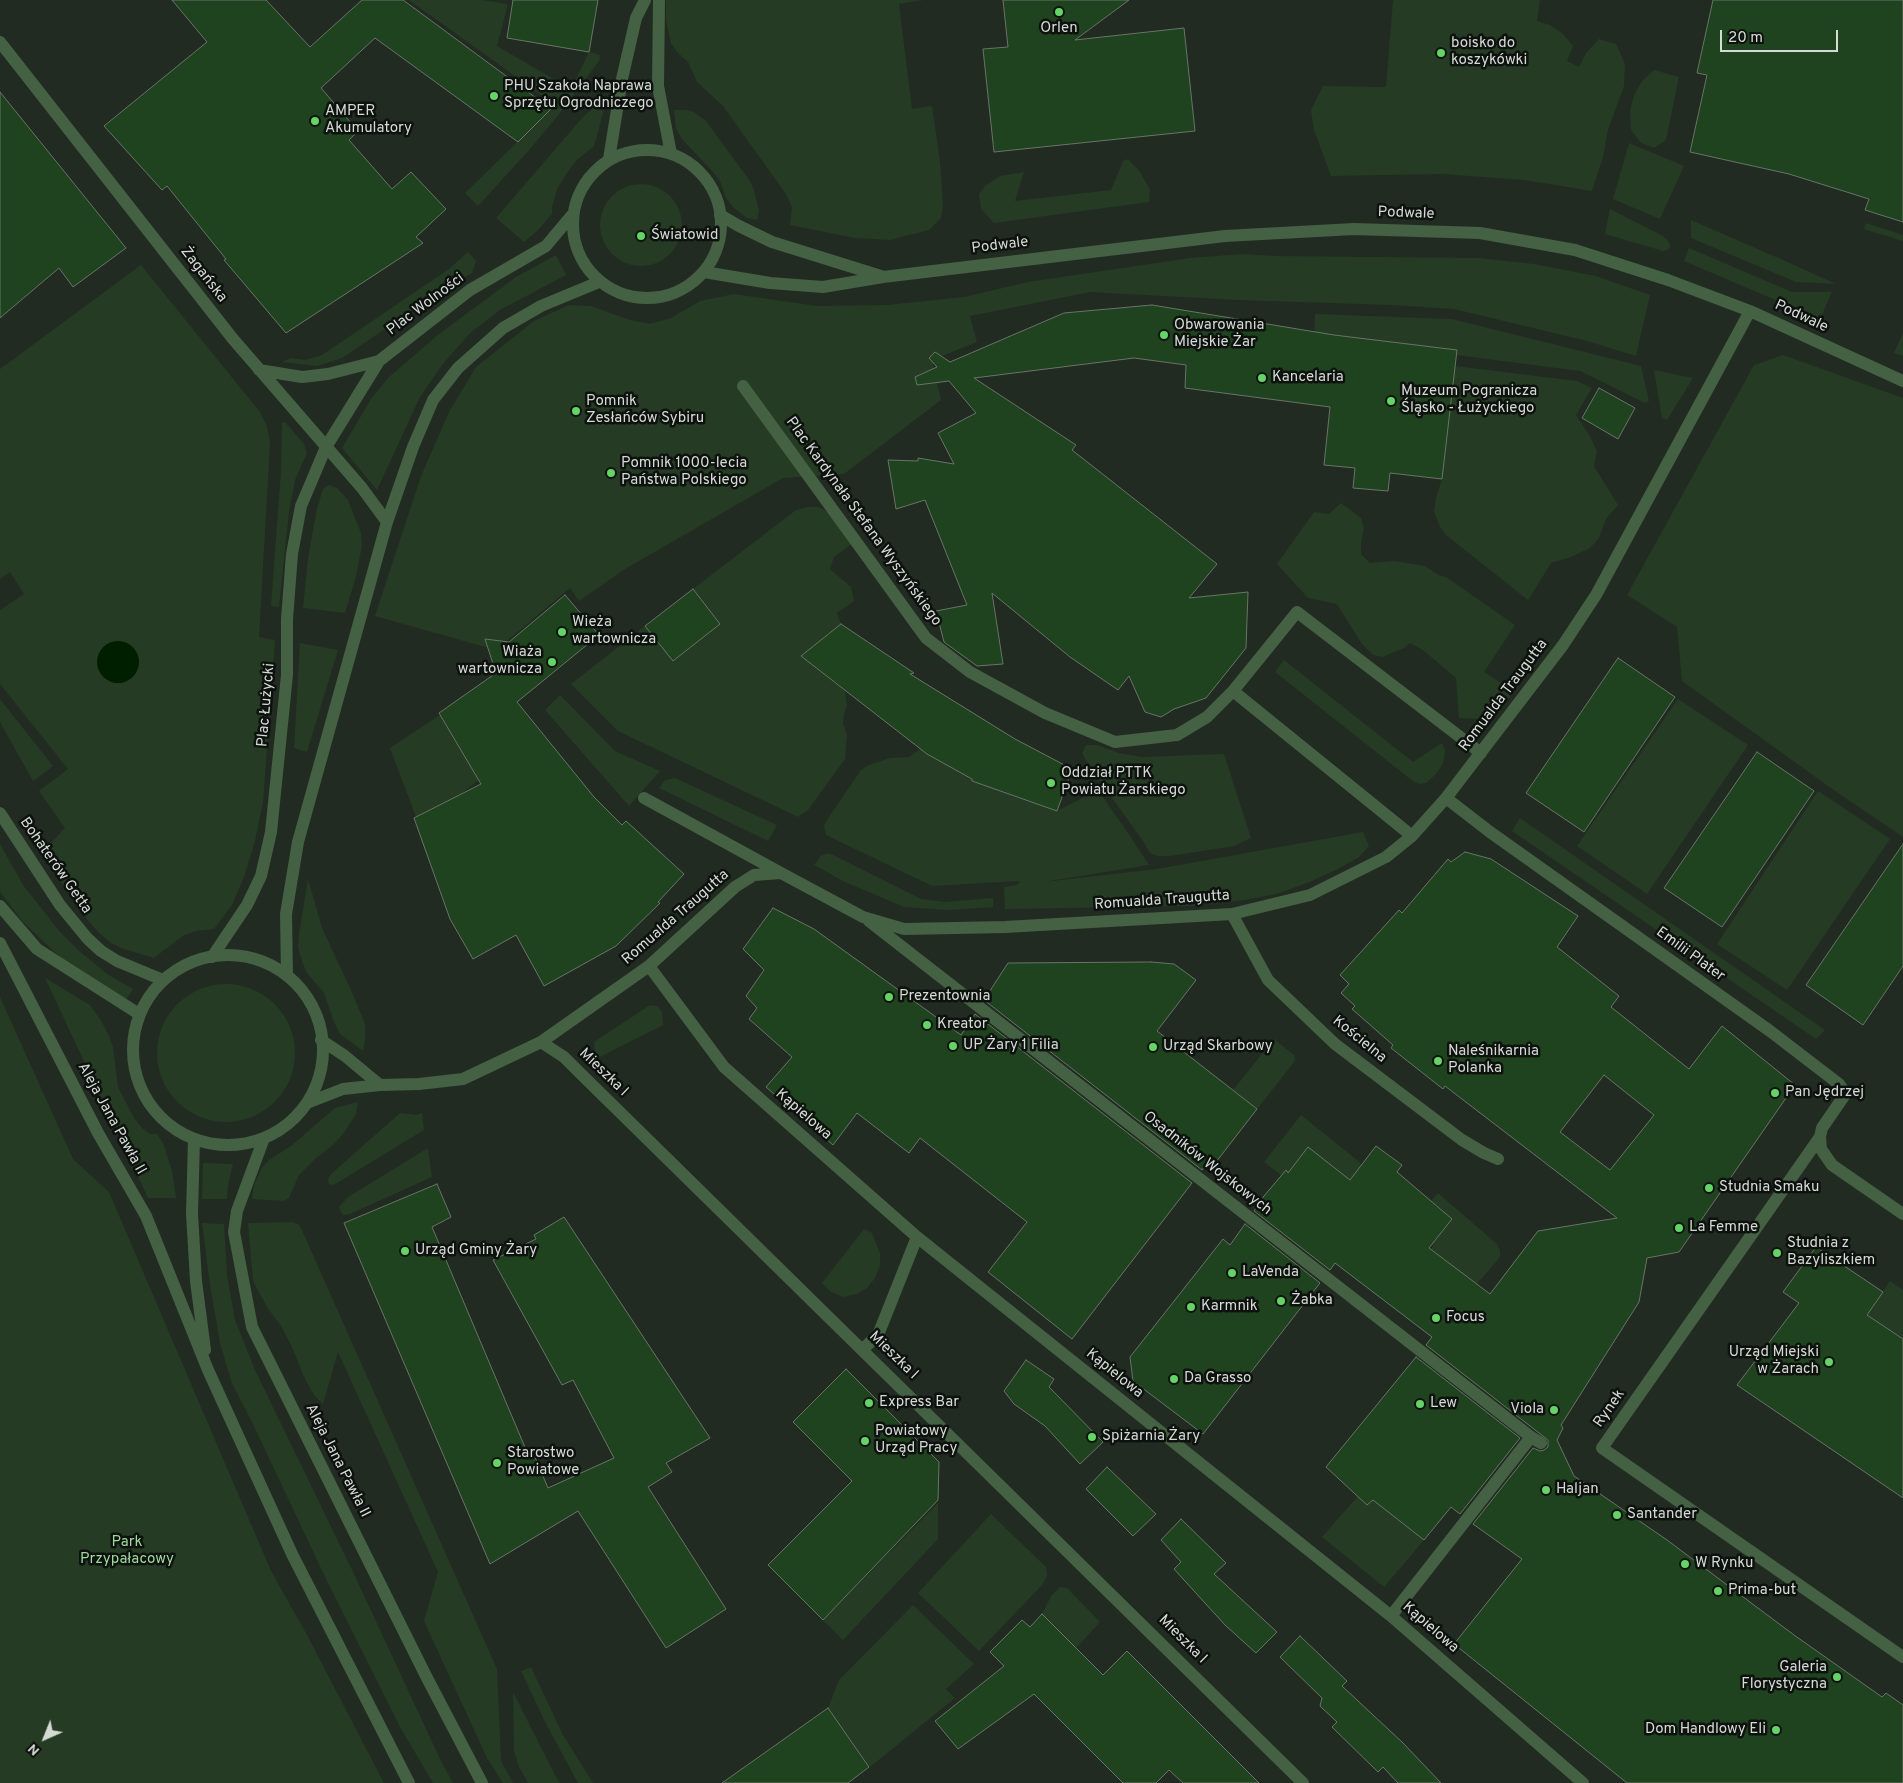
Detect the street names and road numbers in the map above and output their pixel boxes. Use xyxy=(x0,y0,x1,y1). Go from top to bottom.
street label: Podwale xyxy=(1377,204,1435,224)
street label: Podwale xyxy=(971,234,1029,258)
street label: Żagańska xyxy=(176,244,230,306)
street label: Plac Wolności xyxy=(384,270,468,340)
street label: Podwale xyxy=(1771,297,1831,337)
street label: Plac Kardynała Stefana Wyszyńskiego xyxy=(781,414,945,630)
street label: Romualda Traugutta xyxy=(1456,636,1552,756)
street label: Plac Łużycki xyxy=(254,662,280,748)
street label: Bohaterów Getta xyxy=(15,814,95,918)
street label: Romualda Traugutta xyxy=(619,867,733,969)
street label: Romualda Traugutta xyxy=(1094,887,1230,915)
street label: Emilii Plater xyxy=(1652,924,1728,986)
street label: Kościelna xyxy=(1328,1013,1390,1067)
street label: Mieszka I xyxy=(575,1045,631,1101)
street label: Aleja Jana Pawła II xyxy=(73,1060,149,1178)
street label: Kąpielowa xyxy=(771,1086,835,1144)
street label: Osadników Wojskowych xyxy=(1139,1108,1275,1220)
street label: Mieszka I xyxy=(865,1328,921,1384)
street label: Kąpielowa xyxy=(1082,1345,1146,1403)
street label: Rynek xyxy=(1590,1386,1630,1432)
street label: Aleja Jana Pawła II xyxy=(301,1401,373,1521)
street label: Kąpielowa xyxy=(1398,1599,1462,1657)
street label: Mieszka I xyxy=(1154,1612,1210,1668)

